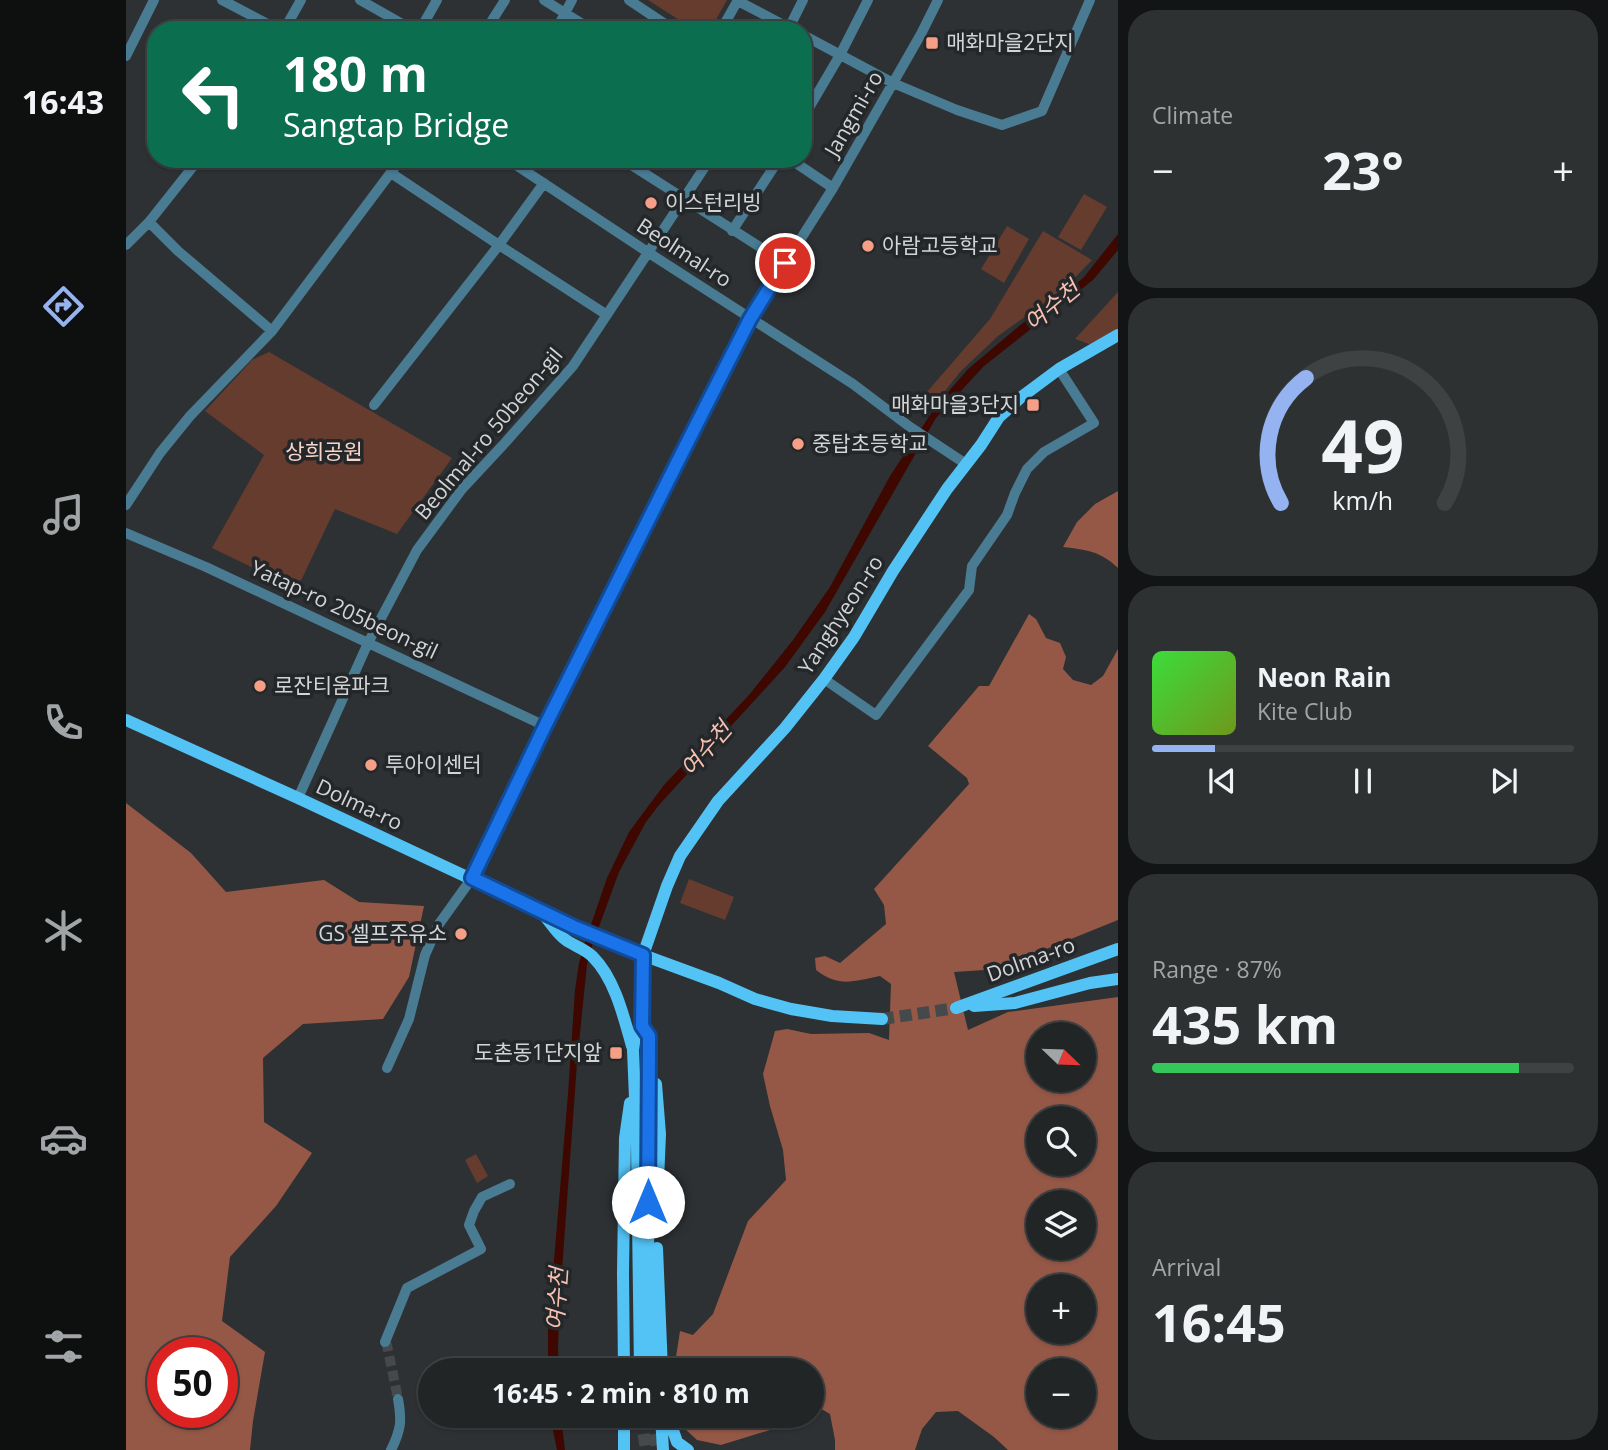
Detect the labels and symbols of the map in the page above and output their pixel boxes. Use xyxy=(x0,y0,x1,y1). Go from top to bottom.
place label: 매화마을2단지 xyxy=(946,28,1074,56)
marker: 매화마을2단지 xyxy=(924,35,940,51)
street label: Jangmi-ro xyxy=(816,66,889,163)
place label: 이스턴리빙 xyxy=(665,188,762,216)
marker: 이스턴리빙 xyxy=(643,195,659,211)
street label: Beolmal-ro xyxy=(632,211,737,293)
place label: 아람고등학교 xyxy=(882,231,998,259)
pin xyxy=(755,233,815,293)
marker: 아람고등학교 xyxy=(860,238,876,254)
water label: 여수천 xyxy=(1017,271,1088,338)
street label: Beolmal-ro 50beon-gil xyxy=(408,342,568,525)
place label: 매화마을3단지 xyxy=(891,390,1019,418)
marker: 매화마을3단지 xyxy=(1025,397,1041,413)
place label: 중탑초등학교 xyxy=(812,429,928,457)
marker: 중탑초등학교 xyxy=(790,436,806,452)
park label: 상희공원 xyxy=(285,437,363,465)
street label: Yanghyeon-ro xyxy=(791,550,889,679)
street label: Yatap-ro 205beon-gil xyxy=(246,553,443,665)
place label: 로잔티움파크 xyxy=(274,671,390,699)
marker: 로잔티움파크 xyxy=(252,678,268,694)
water label: 여수천 xyxy=(672,712,740,783)
place label: 투아이센터 xyxy=(385,750,482,778)
marker: 투아이센터 xyxy=(363,757,379,773)
street label: Dolma-ro xyxy=(312,772,407,836)
place label: GS 셀프주유소 xyxy=(318,919,447,947)
marker: GS 셀프주유소 xyxy=(453,926,469,942)
street label: Dolma-ro xyxy=(983,930,1079,988)
north arrow xyxy=(1026,1022,1096,1092)
place label: 도촌동1단지앞 xyxy=(474,1038,602,1066)
marker: 도촌동1단지앞 xyxy=(608,1045,624,1061)
position arrow xyxy=(611,1165,685,1239)
water label: 여수천 xyxy=(538,1263,574,1332)
speed limit sign: 50 xyxy=(147,1337,238,1428)

